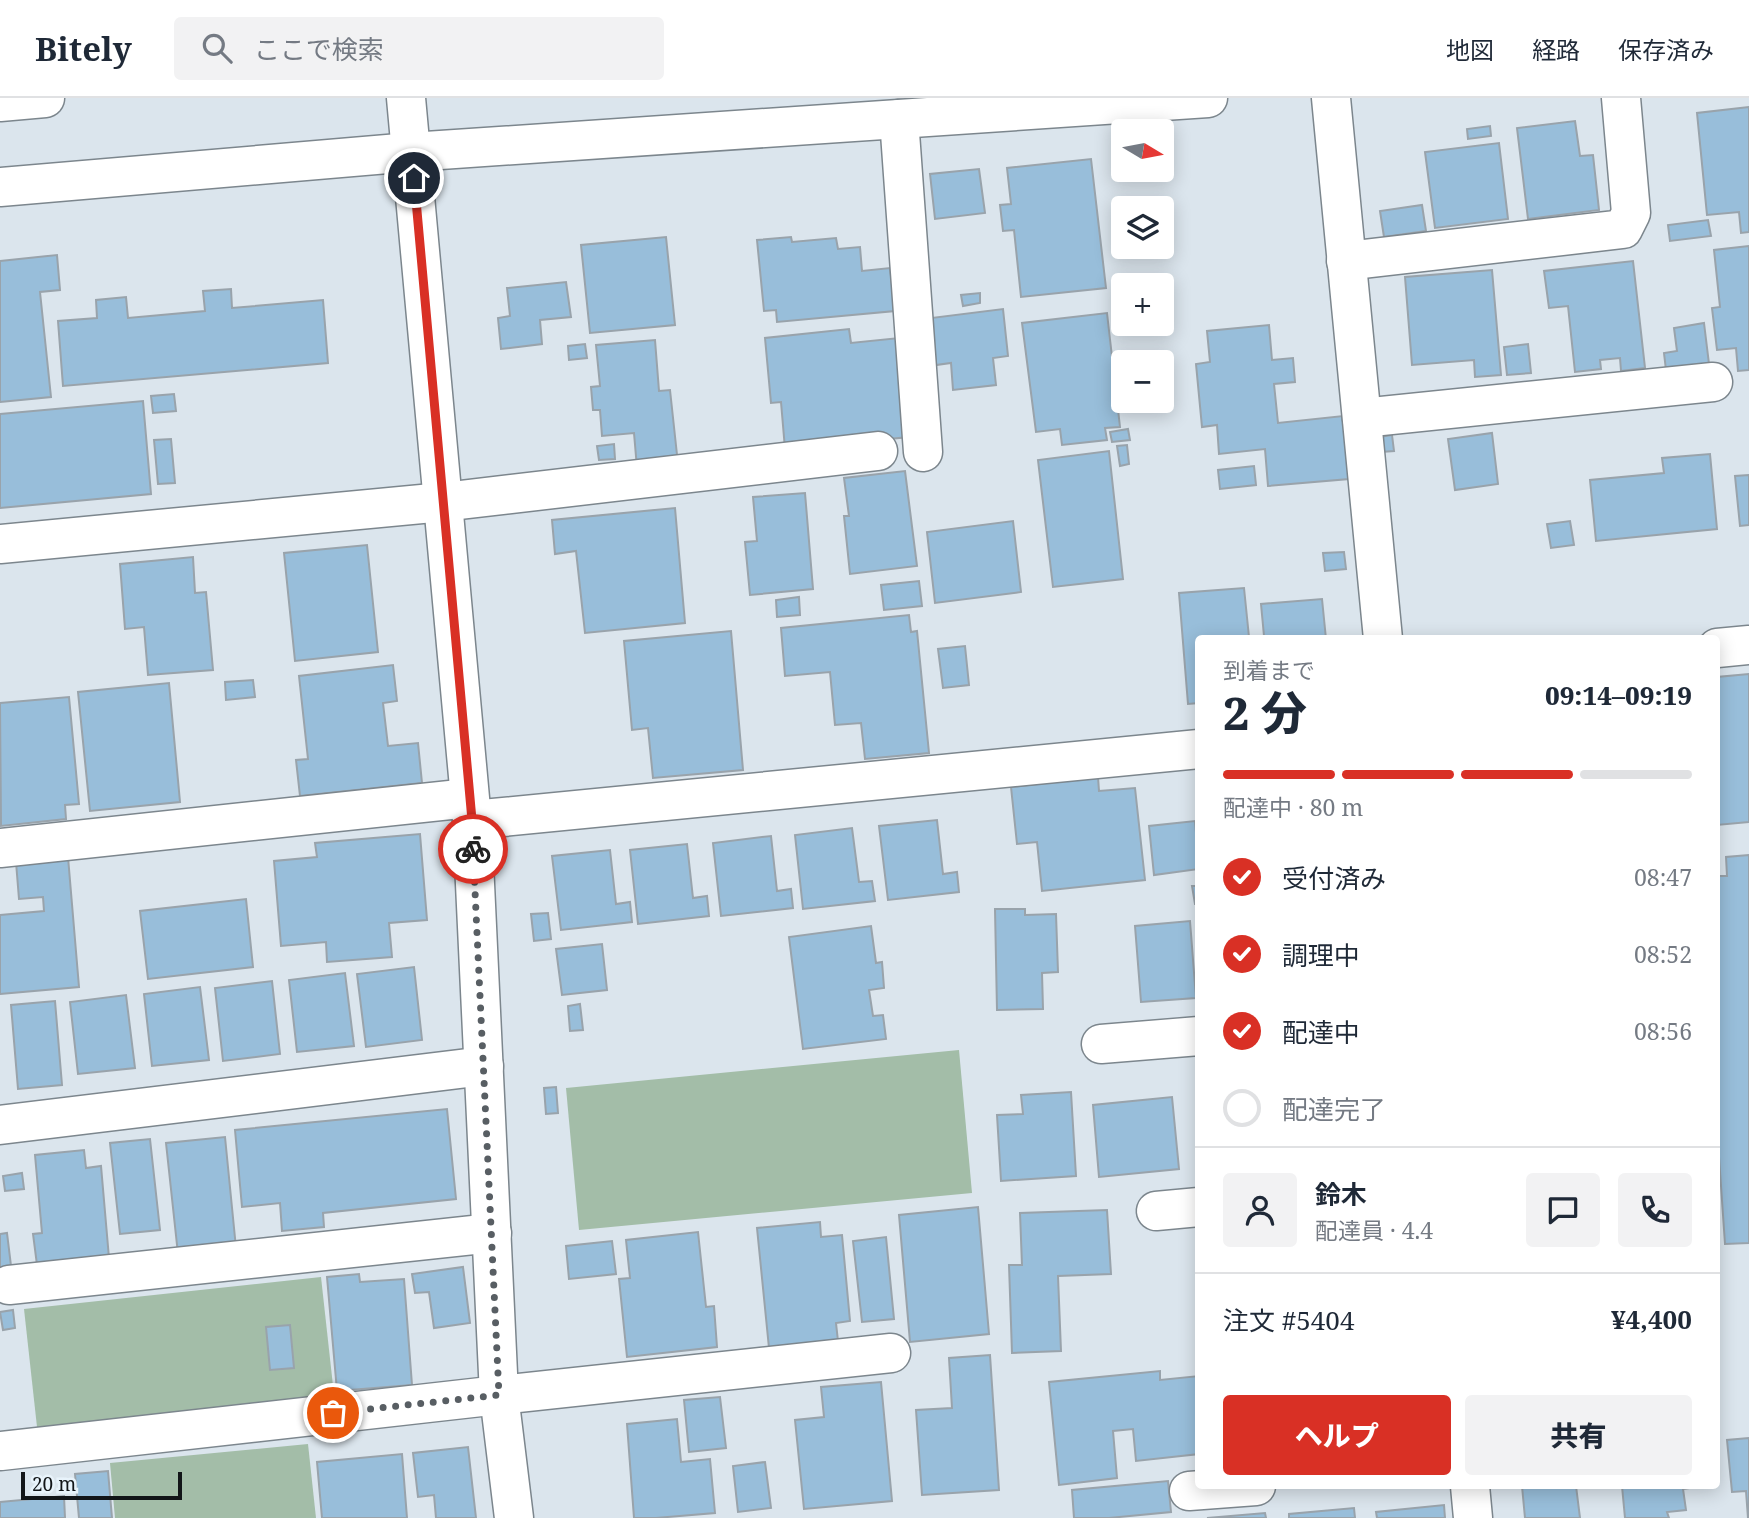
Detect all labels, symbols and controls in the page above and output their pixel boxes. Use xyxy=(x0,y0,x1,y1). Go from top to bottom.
search box xyxy=(174,17,664,80)
text: Bitely xyxy=(35,26,132,71)
icon: search xyxy=(198,29,236,67)
text: ここで検索 xyxy=(254,31,384,67)
text: 地図 xyxy=(1446,33,1494,66)
text: 経路 xyxy=(1532,33,1580,66)
text: 保存済み xyxy=(1618,33,1714,66)
north arrow xyxy=(1111,119,1174,182)
map controls xyxy=(1111,119,1174,413)
pin xyxy=(384,148,444,208)
icon: home xyxy=(395,159,433,197)
button: layers xyxy=(1111,196,1174,259)
button: + xyxy=(1111,273,1174,336)
button: − xyxy=(1111,350,1174,413)
text: 到着まで xyxy=(1223,654,1315,686)
text: 09:14–09:19 xyxy=(1545,677,1692,713)
text: 2 分 xyxy=(1223,681,1307,743)
text: 配達中 · 80 m xyxy=(1223,791,1363,823)
courier xyxy=(438,814,508,884)
icon: bike xyxy=(454,830,492,868)
icon: check xyxy=(1223,858,1261,896)
text: 受付済み xyxy=(1282,860,1386,896)
text: 08:47 xyxy=(1634,861,1692,893)
icon: check xyxy=(1223,935,1261,973)
text: 調理中 xyxy=(1282,937,1360,973)
text: 08:52 xyxy=(1634,938,1692,970)
icon: check xyxy=(1223,1012,1261,1050)
text: 配達中 xyxy=(1282,1014,1360,1050)
text: 08:56 xyxy=(1634,1015,1692,1047)
text: 配達完了 xyxy=(1282,1091,1386,1127)
button: person xyxy=(1223,1173,1297,1247)
button: chat xyxy=(1526,1173,1600,1247)
button: phone xyxy=(1618,1173,1692,1247)
text: 鈴木 xyxy=(1315,1176,1367,1212)
text: 配達員 · 4.4 xyxy=(1315,1214,1433,1246)
text: ¥4,400 xyxy=(1611,1301,1692,1337)
text: 注文 #5404 xyxy=(1223,1302,1354,1338)
pin xyxy=(303,1383,363,1443)
icon: bag xyxy=(314,1394,352,1432)
button: ヘルプ xyxy=(1223,1395,1451,1475)
button: 共有 xyxy=(1465,1395,1692,1475)
scale bar xyxy=(21,1469,182,1501)
text: 20 m xyxy=(32,1471,76,1497)

